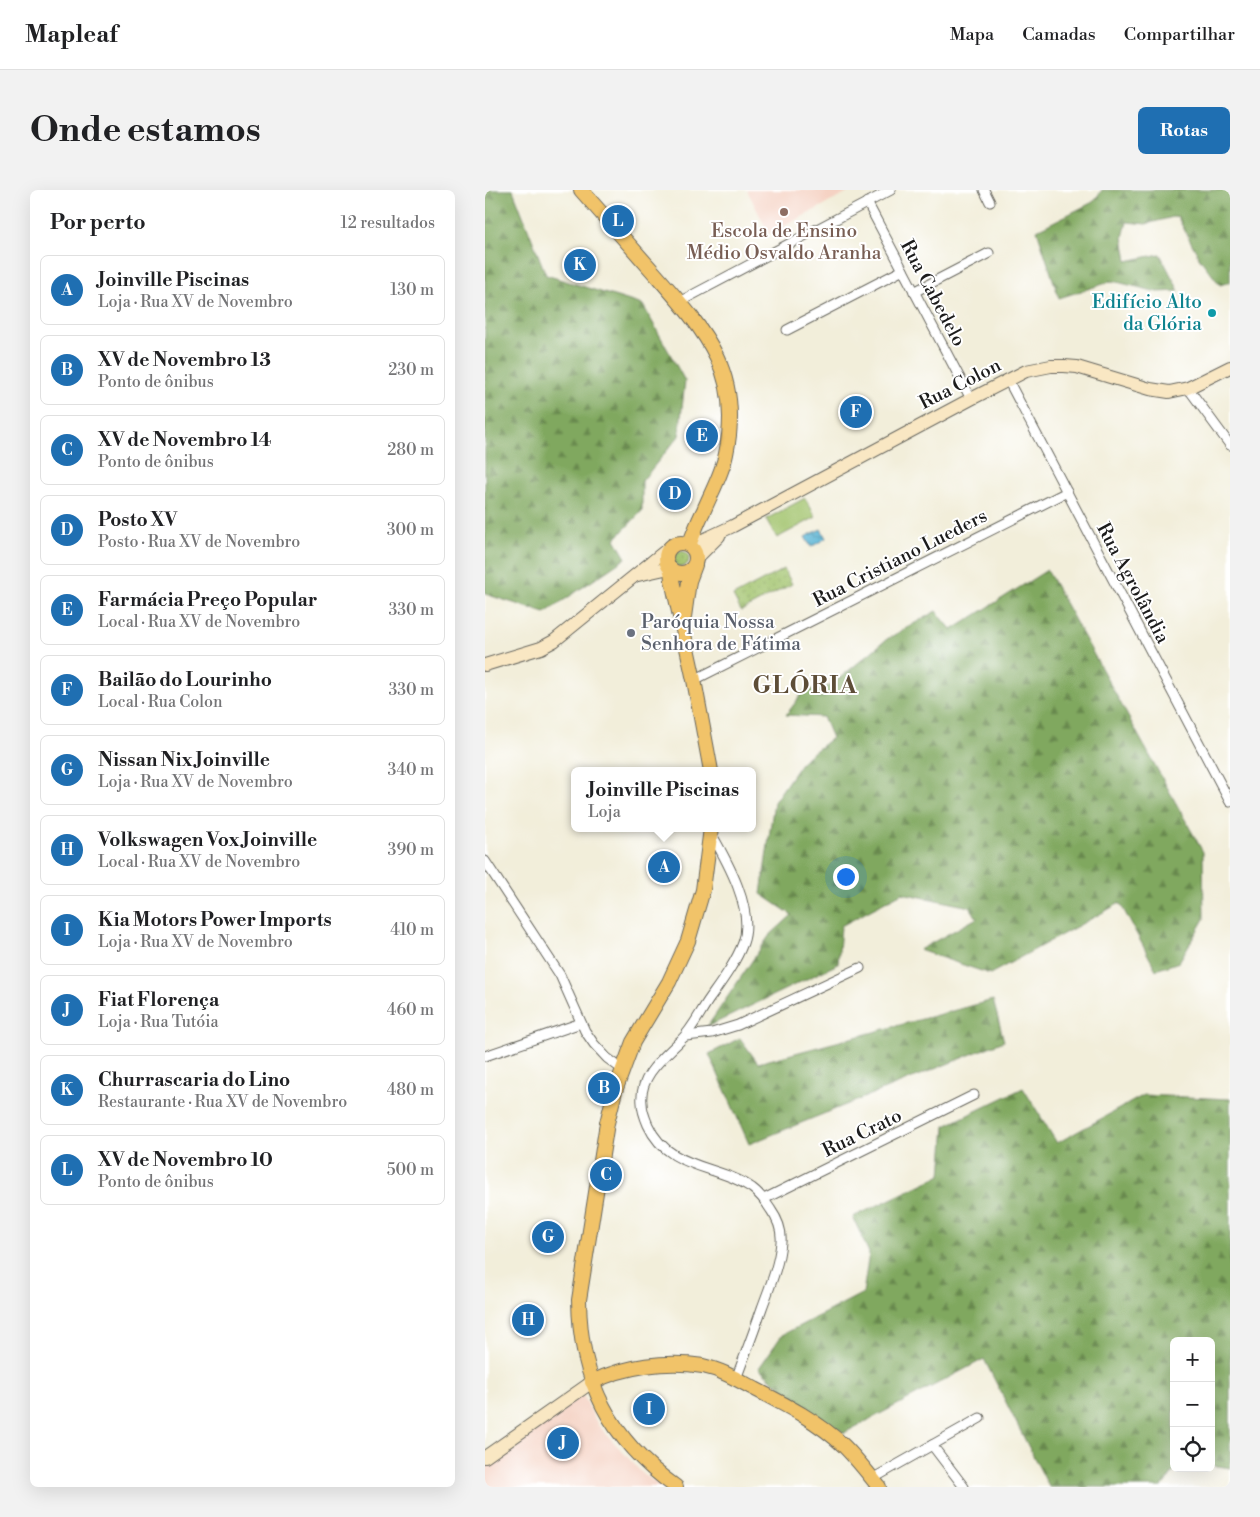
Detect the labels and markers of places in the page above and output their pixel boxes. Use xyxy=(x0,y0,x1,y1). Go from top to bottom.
pin: L xyxy=(602,202,634,240)
marker: Escola de Ensino Médio Osvaldo Aranha xyxy=(778,206,790,218)
place label: Escola de Ensino Médio Osvaldo Aranha xyxy=(687,219,882,265)
pin: K xyxy=(564,246,596,284)
place label: Edifício Alto da Glória xyxy=(1092,290,1202,336)
marker: Edifício Alto da Glória xyxy=(1206,307,1218,319)
pin: F xyxy=(840,393,872,431)
pin: E xyxy=(686,417,718,455)
pin: D xyxy=(659,475,691,513)
place label: Paróquia Nossa Senhora de Fátima xyxy=(641,610,801,656)
marker: Paróquia Nossa Senhora de Fátima xyxy=(625,627,637,639)
pin: A xyxy=(648,848,680,886)
pin: B xyxy=(588,1069,620,1107)
pin: C xyxy=(590,1156,622,1194)
pin: G xyxy=(532,1218,564,1256)
pin: H xyxy=(512,1301,544,1339)
pin: I xyxy=(633,1390,665,1428)
pin: J xyxy=(547,1424,579,1462)

